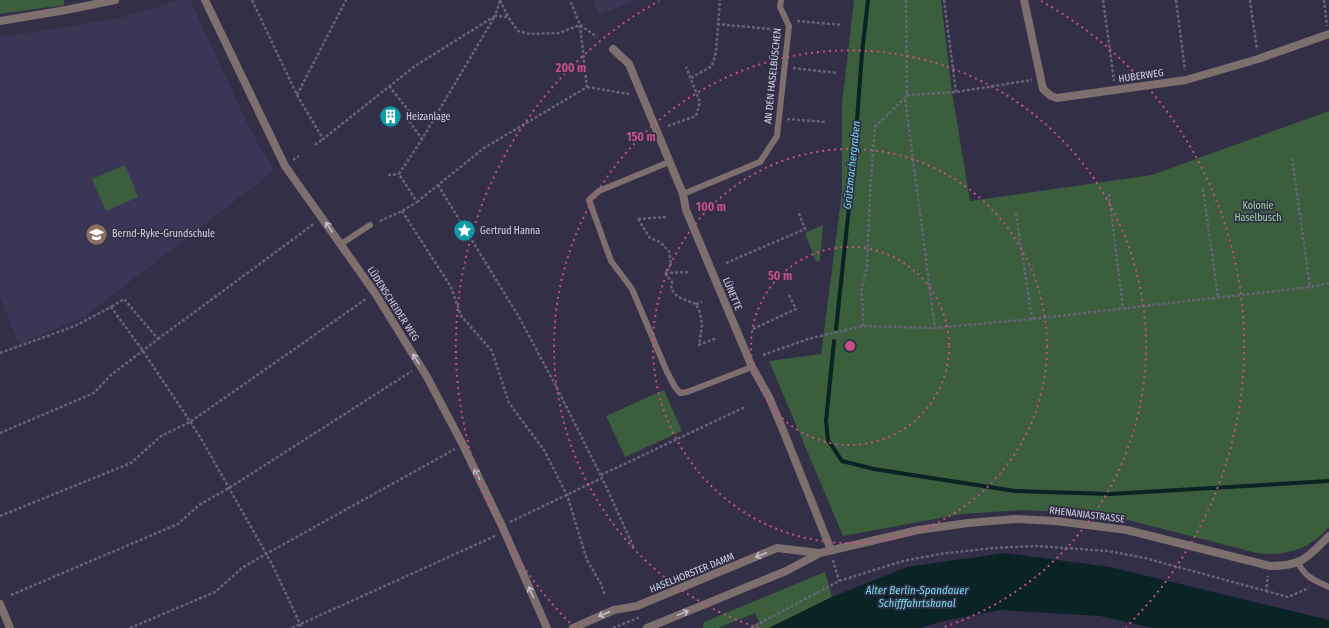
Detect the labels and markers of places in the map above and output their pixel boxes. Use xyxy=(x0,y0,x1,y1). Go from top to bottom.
building icon: Heizanlage xyxy=(378,104,404,130)
place label: Heizanlage xyxy=(406,111,450,123)
place icon: Gertrud Hanna xyxy=(452,218,478,244)
school or university icon: Bernd-Ryke-Grundschule xyxy=(83,221,109,247)
place label: Gertrud Hanna xyxy=(480,225,540,237)
place label: Bernd-Ryke-Grundschule xyxy=(112,228,215,240)
centre of rings xyxy=(843,339,857,353)

